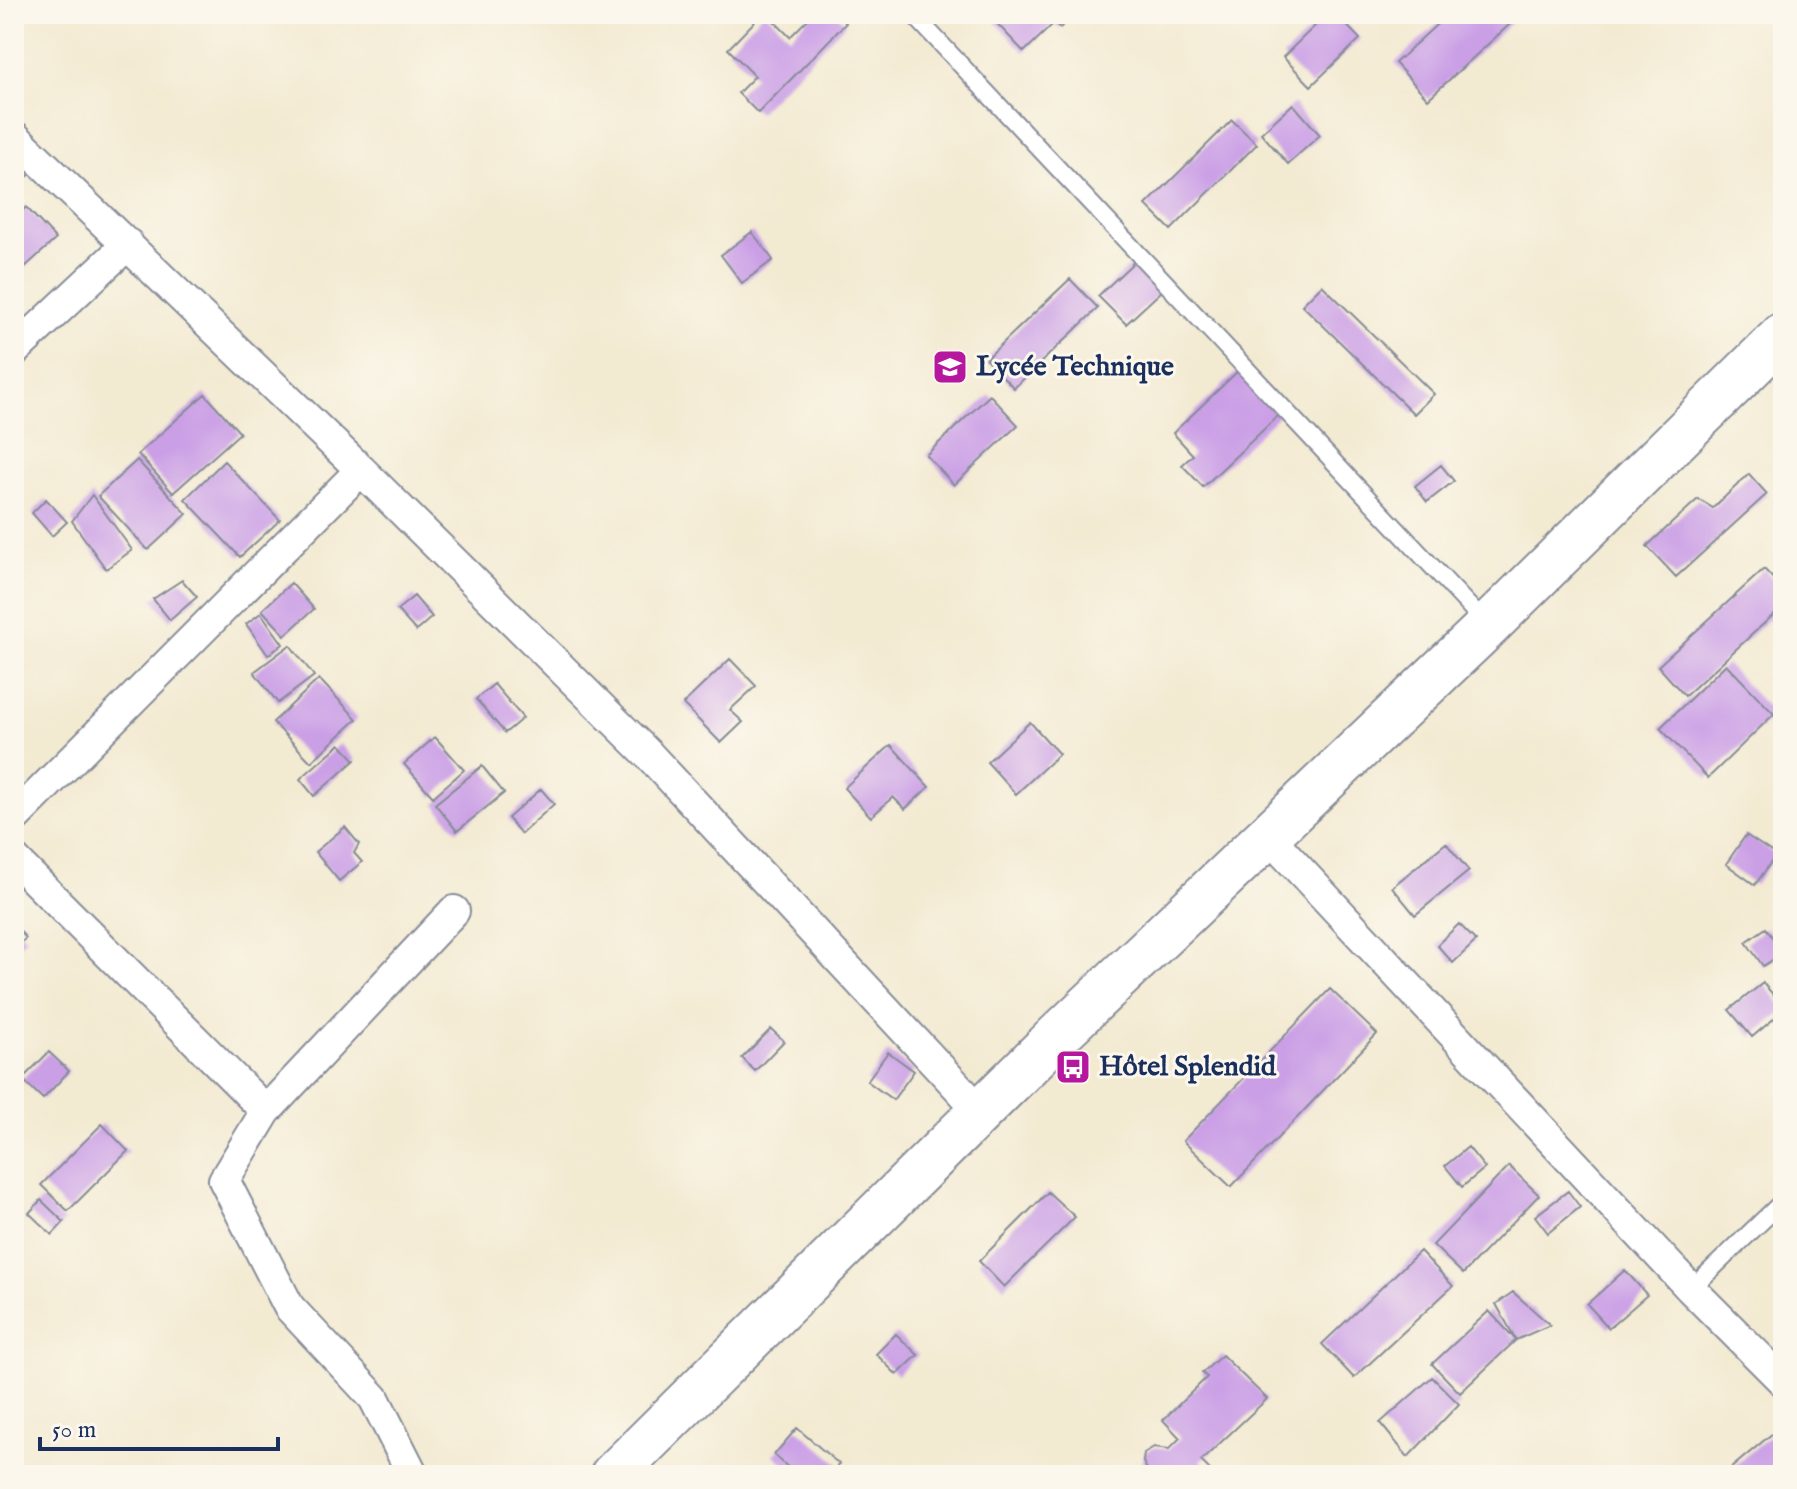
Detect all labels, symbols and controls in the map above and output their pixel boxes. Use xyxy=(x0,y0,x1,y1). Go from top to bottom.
school or university icon: Lycée Technique xyxy=(931,348,969,386)
place label: Lycée Technique xyxy=(976,350,1174,385)
bus stop icon: Hôtel Splendid xyxy=(1054,1048,1092,1086)
place label: Hôtel Splendid xyxy=(1099,1050,1277,1085)
scale bar xyxy=(40,1401,278,1451)
text: 50 m xyxy=(52,1415,96,1446)

